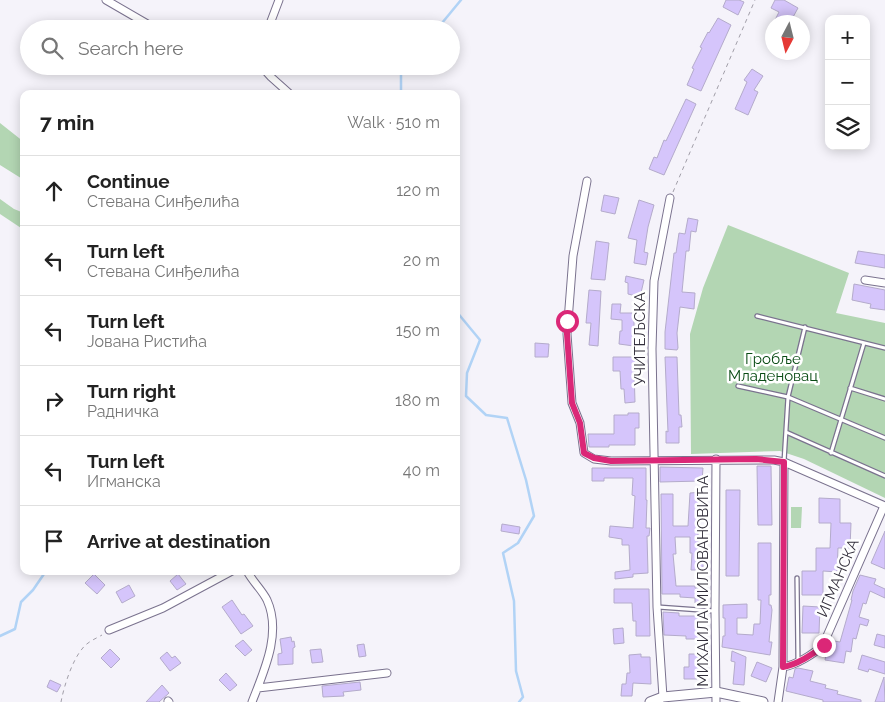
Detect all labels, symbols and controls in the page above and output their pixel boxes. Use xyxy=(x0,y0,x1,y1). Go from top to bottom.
north arrow xyxy=(765,15,810,60)
map controls xyxy=(825,15,870,150)
button: + xyxy=(825,15,870,60)
search box xyxy=(20,20,460,75)
icon: search xyxy=(38,34,66,62)
text: Search here xyxy=(78,37,184,59)
button: − xyxy=(825,60,870,105)
button: layers xyxy=(825,105,870,150)
text: 7 min xyxy=(40,110,94,135)
text: Walk · 510 m xyxy=(347,113,440,132)
text: Continue xyxy=(87,170,170,192)
icon: ahead xyxy=(40,177,68,205)
text: 120 m xyxy=(396,181,440,200)
text: Стевана Синђелића xyxy=(87,192,239,211)
text: Turn left xyxy=(87,240,164,262)
icon: left xyxy=(40,247,68,275)
text: 20 m xyxy=(403,251,440,270)
text: Стевана Синђелића xyxy=(87,262,239,281)
street label: УЧИТЕЉСКА xyxy=(631,292,649,386)
text: Turn left xyxy=(87,310,164,332)
route start xyxy=(556,310,579,333)
icon: left xyxy=(40,317,68,345)
text: 150 m xyxy=(396,321,440,340)
text: Јована Ристића xyxy=(87,332,207,351)
park label: Гробље Младеновац xyxy=(728,350,818,385)
text: Turn right xyxy=(87,380,176,402)
icon: right xyxy=(40,387,68,415)
text: 180 m xyxy=(395,391,440,410)
text: Радничка xyxy=(87,402,159,421)
text: Turn left xyxy=(87,450,164,472)
icon: left xyxy=(40,457,68,485)
text: 40 m xyxy=(403,461,440,480)
text: Игманска xyxy=(87,472,161,491)
street label: МИХАИЛА МИЛОВАНОВИЋА xyxy=(694,475,712,687)
icon: arrive xyxy=(40,527,68,555)
text: Arrive at destination xyxy=(87,530,271,552)
street label: ИГМАНСКА xyxy=(813,536,863,620)
route end xyxy=(813,634,836,657)

